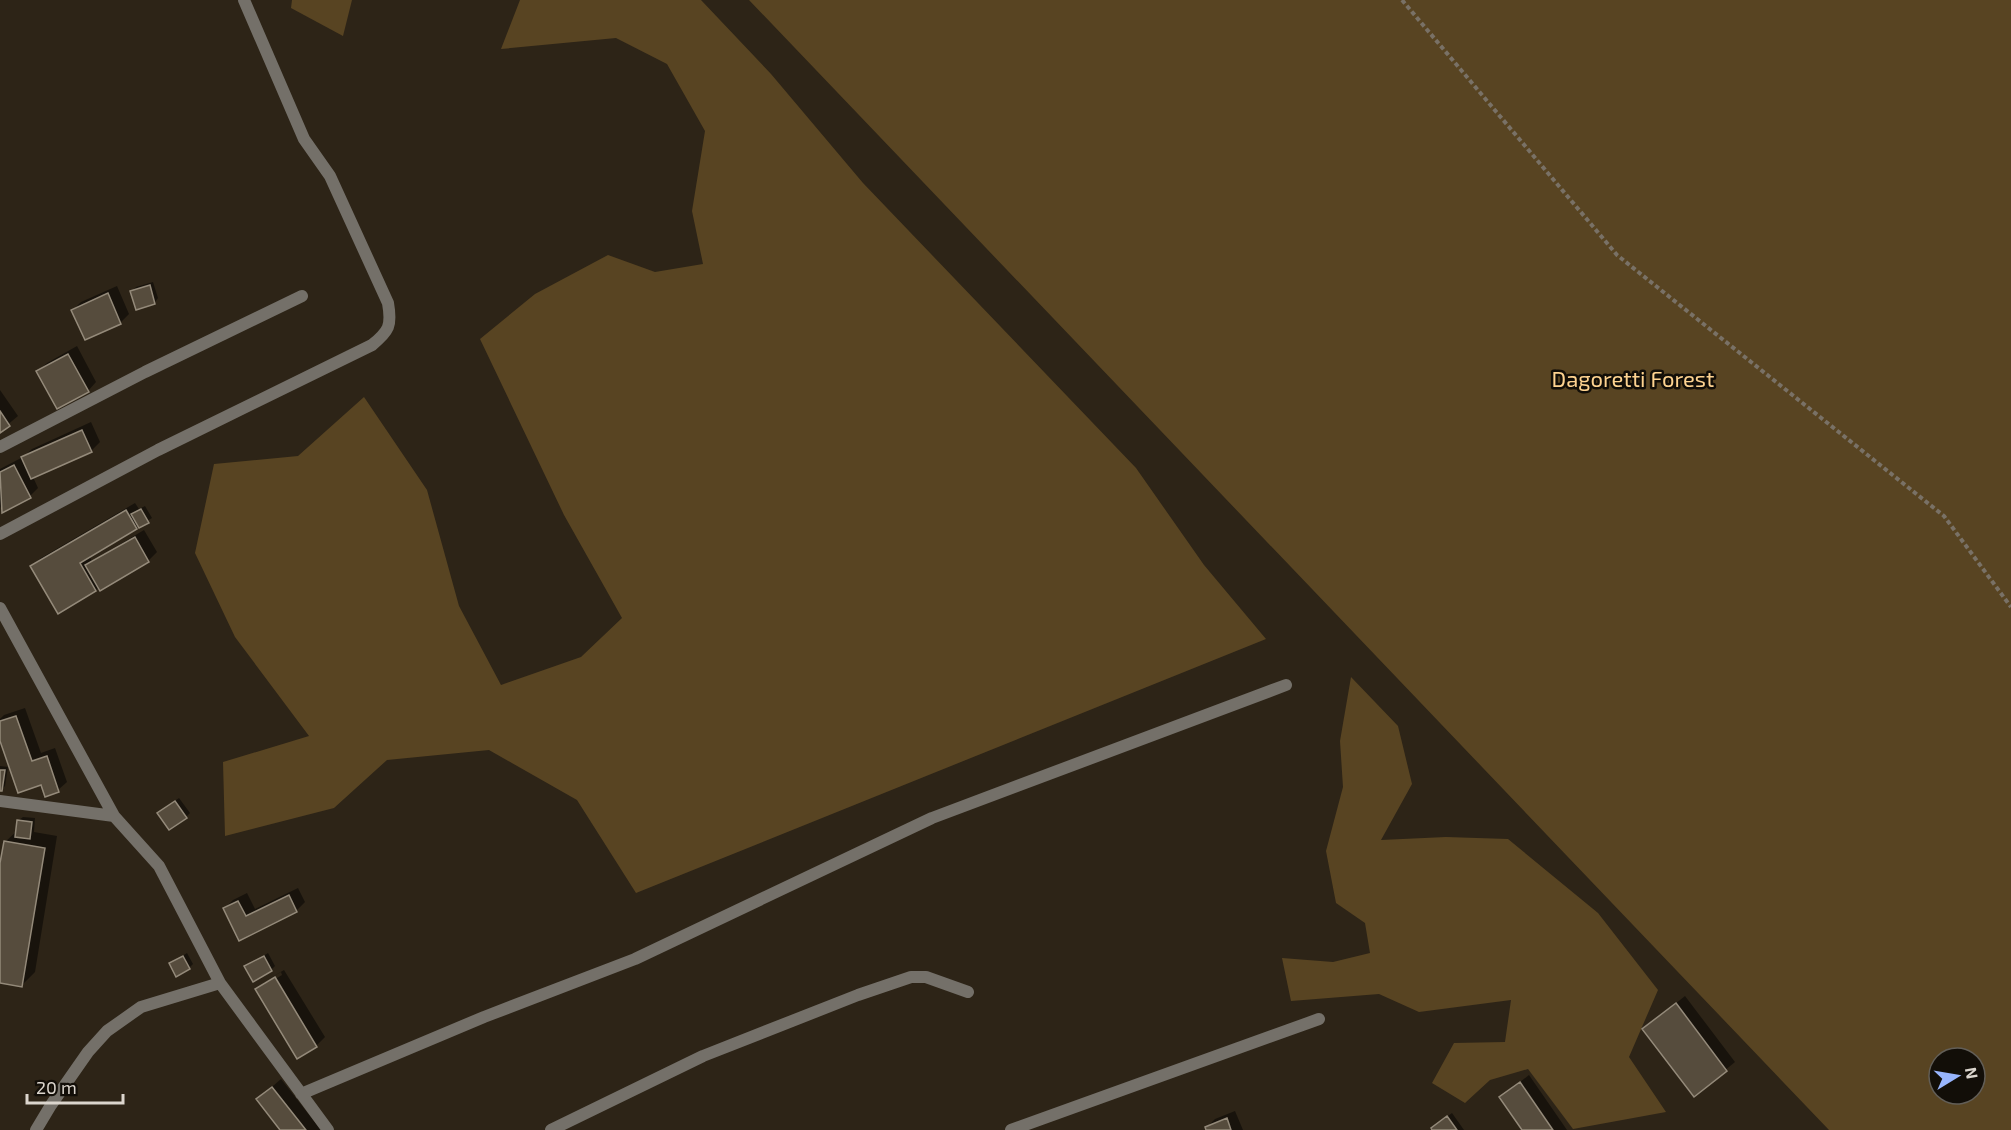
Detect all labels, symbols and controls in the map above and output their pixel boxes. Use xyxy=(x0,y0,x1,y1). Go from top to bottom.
park label: Dagoretti Forest xyxy=(1552,365,1714,391)
north arrow xyxy=(1927,1046,1987,1106)
text: N xyxy=(1962,1066,1983,1081)
scale bar xyxy=(27,1067,123,1105)
text: 20 m xyxy=(36,1076,77,1098)

